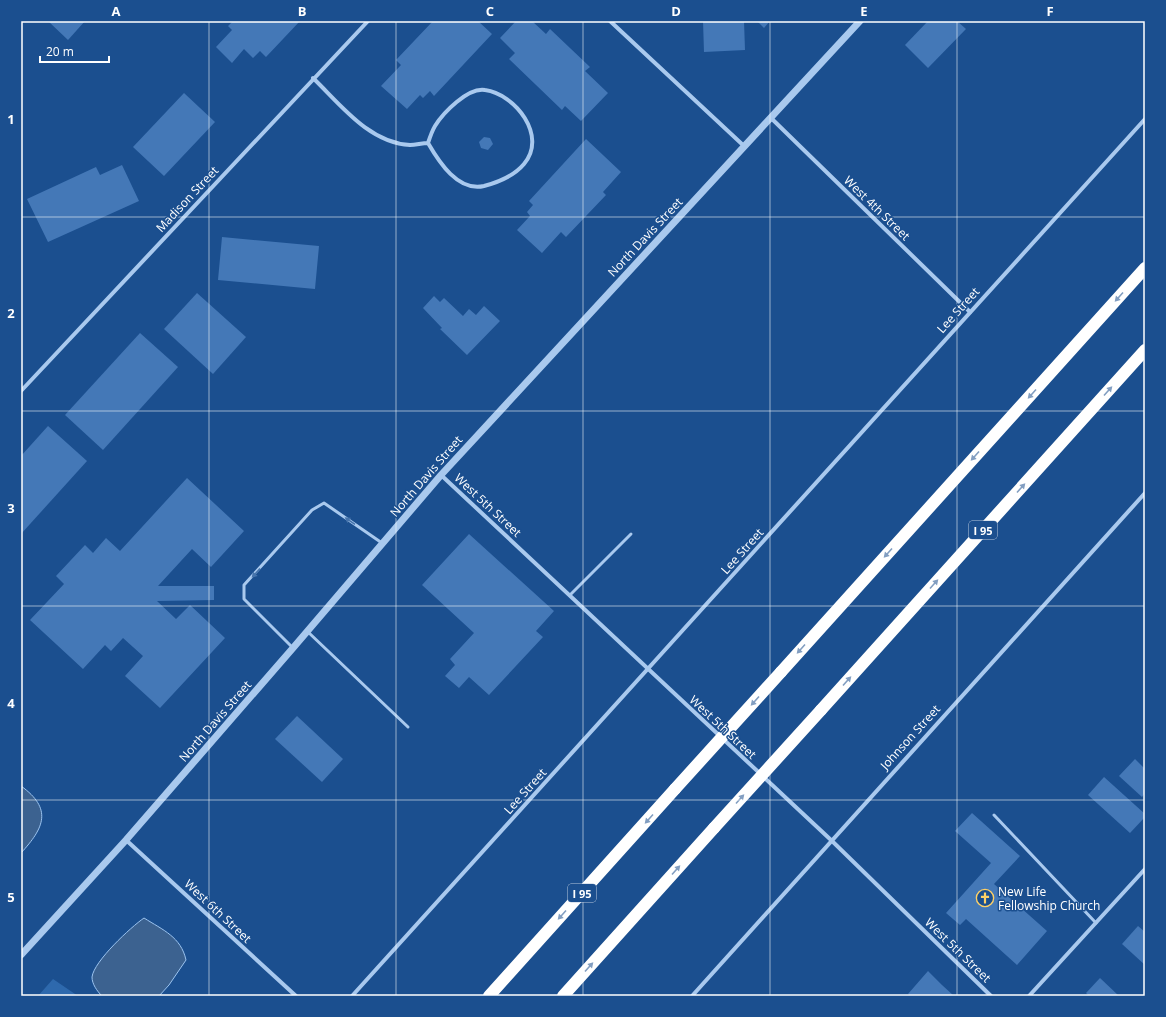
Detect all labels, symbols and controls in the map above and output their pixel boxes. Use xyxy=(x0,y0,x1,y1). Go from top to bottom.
text: A xyxy=(112,2,121,20)
text: B xyxy=(298,2,307,20)
text: C xyxy=(486,2,494,20)
text: D xyxy=(671,2,681,20)
text: E xyxy=(860,2,868,20)
text: F xyxy=(1046,2,1054,20)
scale bar xyxy=(40,38,109,64)
text: 20 m xyxy=(46,43,74,60)
text: 1 xyxy=(7,110,15,128)
street label: Madison Street xyxy=(152,162,222,236)
street label: West 4th Street xyxy=(840,172,914,244)
street label: North Davis Street xyxy=(604,194,686,280)
street label: Lee Street xyxy=(933,283,983,337)
one-way arrow xyxy=(1114,292,1124,302)
text: 2 xyxy=(7,304,15,322)
one-way arrow xyxy=(1103,386,1113,396)
one-way arrow xyxy=(1027,388,1036,399)
street label: North Davis Street xyxy=(386,432,466,520)
one-way arrow xyxy=(971,451,980,461)
street label: West 5th Street xyxy=(451,469,525,541)
one-way arrow xyxy=(1016,483,1025,492)
text: 3 xyxy=(7,499,15,517)
one-way arrow xyxy=(345,517,355,525)
road number: I 95 xyxy=(969,521,997,539)
street label: Lee Street xyxy=(717,524,767,578)
one-way arrow xyxy=(884,548,893,558)
one-way arrow xyxy=(251,568,260,578)
one-way arrow xyxy=(929,579,939,589)
one-way arrow xyxy=(797,644,806,655)
one-way arrow xyxy=(842,675,851,686)
street label: North Davis Street xyxy=(175,677,255,765)
street label: West 5th Street xyxy=(686,691,760,763)
text: 4 xyxy=(7,694,15,712)
one-way arrow xyxy=(751,695,760,706)
street label: Johnson Street xyxy=(876,701,944,774)
street label: Lee Street xyxy=(500,764,550,818)
one-way arrow xyxy=(736,793,745,804)
one-way arrow xyxy=(644,813,653,824)
one-way arrow xyxy=(671,866,680,875)
street label: West 6th Street xyxy=(181,875,255,947)
place label: New Life Fellowship Church xyxy=(998,883,1100,914)
road number: I 95 xyxy=(568,884,596,902)
text: 5 xyxy=(7,888,15,906)
church icon: New Life Fellowship Church xyxy=(975,888,995,908)
one-way arrow xyxy=(557,910,567,920)
street label: West 5th Street xyxy=(921,914,995,986)
one-way arrow xyxy=(585,962,594,972)

